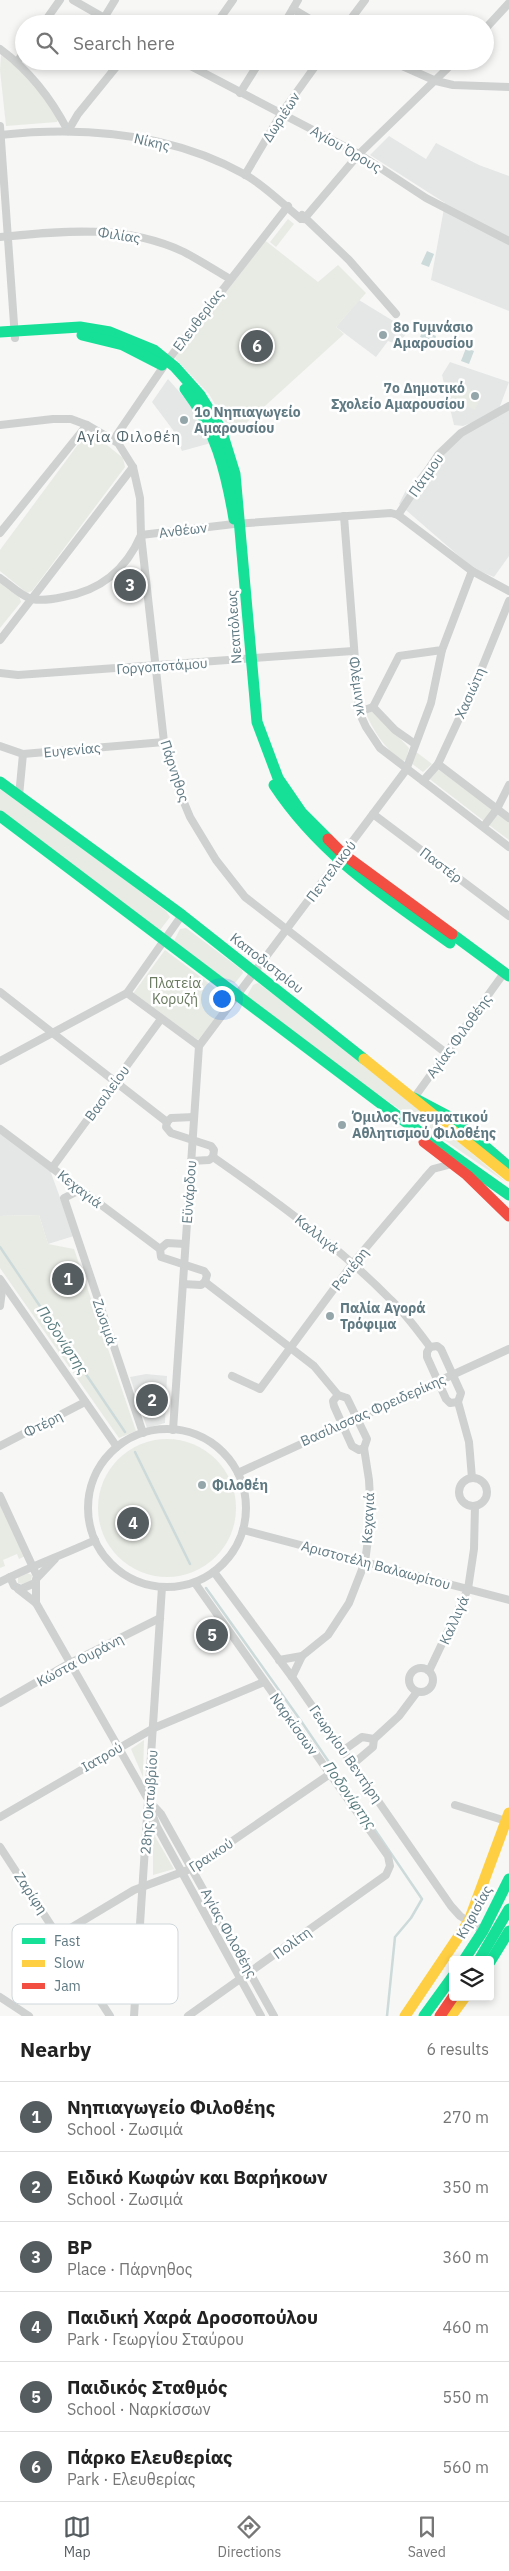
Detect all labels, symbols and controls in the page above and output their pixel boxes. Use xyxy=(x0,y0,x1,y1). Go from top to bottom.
search box xyxy=(15,15,494,70)
icon: search xyxy=(33,29,61,57)
text: Search here xyxy=(73,31,175,55)
street label: Δωριέων xyxy=(258,89,304,145)
street label: Αγίου Όρους xyxy=(307,121,385,177)
street label: Νίκης xyxy=(132,129,172,155)
street label: Φιλίας xyxy=(96,223,142,247)
street label: Ελευθερίας xyxy=(169,285,227,355)
place label: 8ο Γυμνάσιο Αμαρουσίου xyxy=(393,318,473,352)
pin: 6 xyxy=(241,327,273,365)
marker: 8ο Γυμνάσιο Αμαρουσίου xyxy=(377,329,389,341)
place label: 7ο Δημοτικό Σχολείο Αμαρουσίου xyxy=(331,379,465,413)
marker: 7ο Δημοτικό Σχολείο Αμαρουσίου xyxy=(469,390,481,402)
place label: 1ο Νηπιαγωγείο Αμαρουσίου xyxy=(194,403,301,437)
marker: 1ο Νηπιαγωγείο Αμαρουσίου xyxy=(178,414,190,426)
district label: Αγία Φιλοθέη xyxy=(77,427,181,446)
street label: Πάτμου xyxy=(404,450,448,500)
street label: Ανθέων xyxy=(158,518,208,542)
pin: 3 xyxy=(114,566,146,604)
street label: Νεαπόλεως xyxy=(222,589,246,665)
street label: Γοργοποτάμου xyxy=(116,654,208,678)
street label: Φλέμινγκ xyxy=(345,655,371,717)
street label: Χασιώτη xyxy=(451,664,489,722)
street label: Πάρνηθος xyxy=(157,738,194,805)
street label: Ευγενίας xyxy=(43,739,101,761)
street label: Πεντελικού xyxy=(302,837,360,905)
street label: Παστέρ xyxy=(416,843,466,887)
street label: Καποδιστρίου xyxy=(227,929,307,997)
park label: Πλατεία Κορυζή xyxy=(149,974,201,1008)
your location xyxy=(209,986,235,1012)
street label: Αγίας Φιλοθέης xyxy=(422,990,496,1082)
street label: Βασιλείου xyxy=(81,1062,133,1124)
place label: Όμιλος Πνευματικού Αθλητισμού Φιλοθέης xyxy=(351,1108,496,1142)
marker: Όμιλος Πνευματικού Αθλητισμού Φιλοθέης xyxy=(336,1119,348,1131)
street label: Εϋνάρδου xyxy=(178,1160,200,1224)
street label: Κεχαγιά xyxy=(54,1166,106,1212)
street label: Καλλιγά xyxy=(291,1211,343,1257)
street label: Ρενιέρη xyxy=(328,1244,372,1294)
pin: 1 xyxy=(52,1260,84,1298)
street label: Ζωσιμά xyxy=(89,1296,121,1348)
place label: Παλία Αγορά Τρόφιμα xyxy=(340,1299,426,1333)
water label: Ποδονίφτης xyxy=(33,1302,94,1379)
marker: Παλία Αγορά Τρόφιμα xyxy=(324,1310,336,1322)
street label: Βασίλισσας Φρειδερίκης xyxy=(298,1370,449,1450)
pin: 2 xyxy=(136,1381,168,1419)
street label: Φτέρη xyxy=(20,1407,66,1441)
place label: Φιλοθέη xyxy=(212,1476,268,1494)
marker: Φιλοθέη xyxy=(196,1479,208,1491)
street label: Κεχαγιά xyxy=(358,1492,378,1544)
pin: 4 xyxy=(117,1504,149,1542)
street label: Αριστοτέλη Βαλαωρίτου xyxy=(300,1536,452,1594)
street label: Καλλιγά xyxy=(435,1593,473,1647)
pin: 5 xyxy=(196,1616,228,1654)
street label: Κώστα Ουράνη xyxy=(33,1630,127,1690)
street label: Ναρκίσσων xyxy=(266,1689,322,1759)
street label: Γεωργίου Βεντήρη xyxy=(306,1702,386,1806)
street label: Ιατρού xyxy=(78,1738,126,1776)
street label: 28ης Οκτωβρίου xyxy=(136,1749,162,1855)
water label: Ποδονίφτης xyxy=(320,1757,381,1834)
street label: Γραικού xyxy=(185,1834,237,1876)
street label: Ζαρίφη xyxy=(10,1868,52,1918)
street label: Κηφισίας xyxy=(452,1882,496,1942)
street label: Αγίας Φιλοθέης xyxy=(197,1885,261,1981)
street label: Πολίτη xyxy=(269,1923,315,1963)
legend xyxy=(12,1924,178,2004)
text: Fast xyxy=(54,1932,80,1950)
text: Slow xyxy=(54,1954,85,1972)
map controls xyxy=(449,1956,494,2001)
button: layers xyxy=(449,1956,494,2001)
text: Jam xyxy=(54,1977,81,1995)
text: Nearby xyxy=(20,2035,91,2063)
text: 6 results xyxy=(426,2039,489,2059)
text: Νηπιαγωγείο Φιλοθέης xyxy=(67,2095,275,2119)
text: 1 xyxy=(31,2107,41,2127)
text: 270 m xyxy=(442,2107,489,2127)
text: School · Ζωσιμά xyxy=(67,2119,183,2139)
text: Ειδικό Κωφών και Βαρήκοων xyxy=(67,2165,327,2189)
text: 2 xyxy=(31,2177,41,2197)
text: 350 m xyxy=(442,2177,489,2197)
text: School · Ζωσιμά xyxy=(67,2189,183,2209)
text: BP xyxy=(67,2235,92,2259)
text: 3 xyxy=(31,2247,41,2267)
text: 360 m xyxy=(442,2247,489,2267)
text: Place · Πάρνηθος xyxy=(67,2259,192,2279)
text: Παιδική Χαρά Δροσοπούλου xyxy=(67,2305,318,2329)
text: 4 xyxy=(31,2317,41,2337)
text: 460 m xyxy=(442,2317,489,2337)
text: Park · Γεωργίου Σταύρου xyxy=(67,2329,244,2349)
text: Παιδικός Σταθμός xyxy=(67,2375,228,2399)
text: 5 xyxy=(31,2387,41,2407)
text: 550 m xyxy=(442,2387,489,2407)
text: School · Ναρκίσσων xyxy=(67,2399,211,2419)
text: Πάρκο Ελευθερίας xyxy=(67,2445,233,2469)
text: 6 xyxy=(31,2457,41,2477)
text: 560 m xyxy=(442,2457,489,2477)
text: Park · Ελευθερίας xyxy=(67,2469,196,2489)
tab: Map xyxy=(63,2513,91,2561)
tab: Directions xyxy=(218,2513,281,2561)
tab: Saved xyxy=(408,2513,446,2561)

